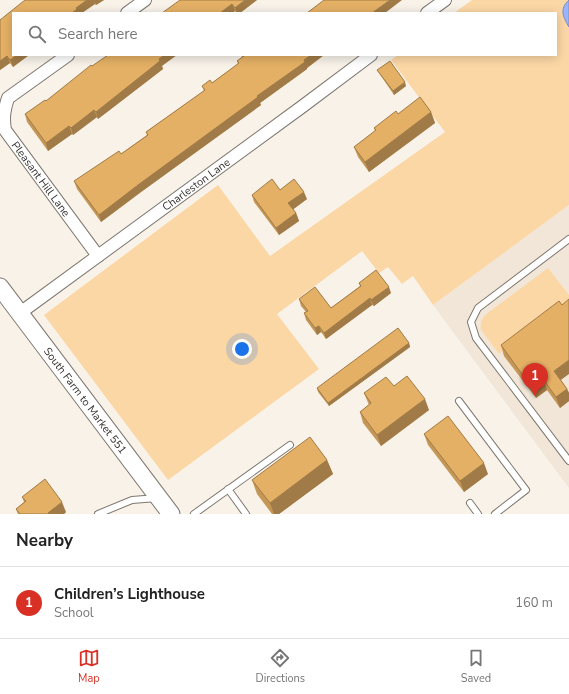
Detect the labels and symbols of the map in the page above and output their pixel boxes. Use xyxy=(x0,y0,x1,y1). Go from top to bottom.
street label: Pleasant Hill Lane xyxy=(8,138,74,220)
street label: Charleston Lane xyxy=(159,155,233,215)
your location xyxy=(232,339,252,359)
street label: South Farm to Market 551 xyxy=(40,344,130,457)
pin: 1 xyxy=(522,363,548,396)

